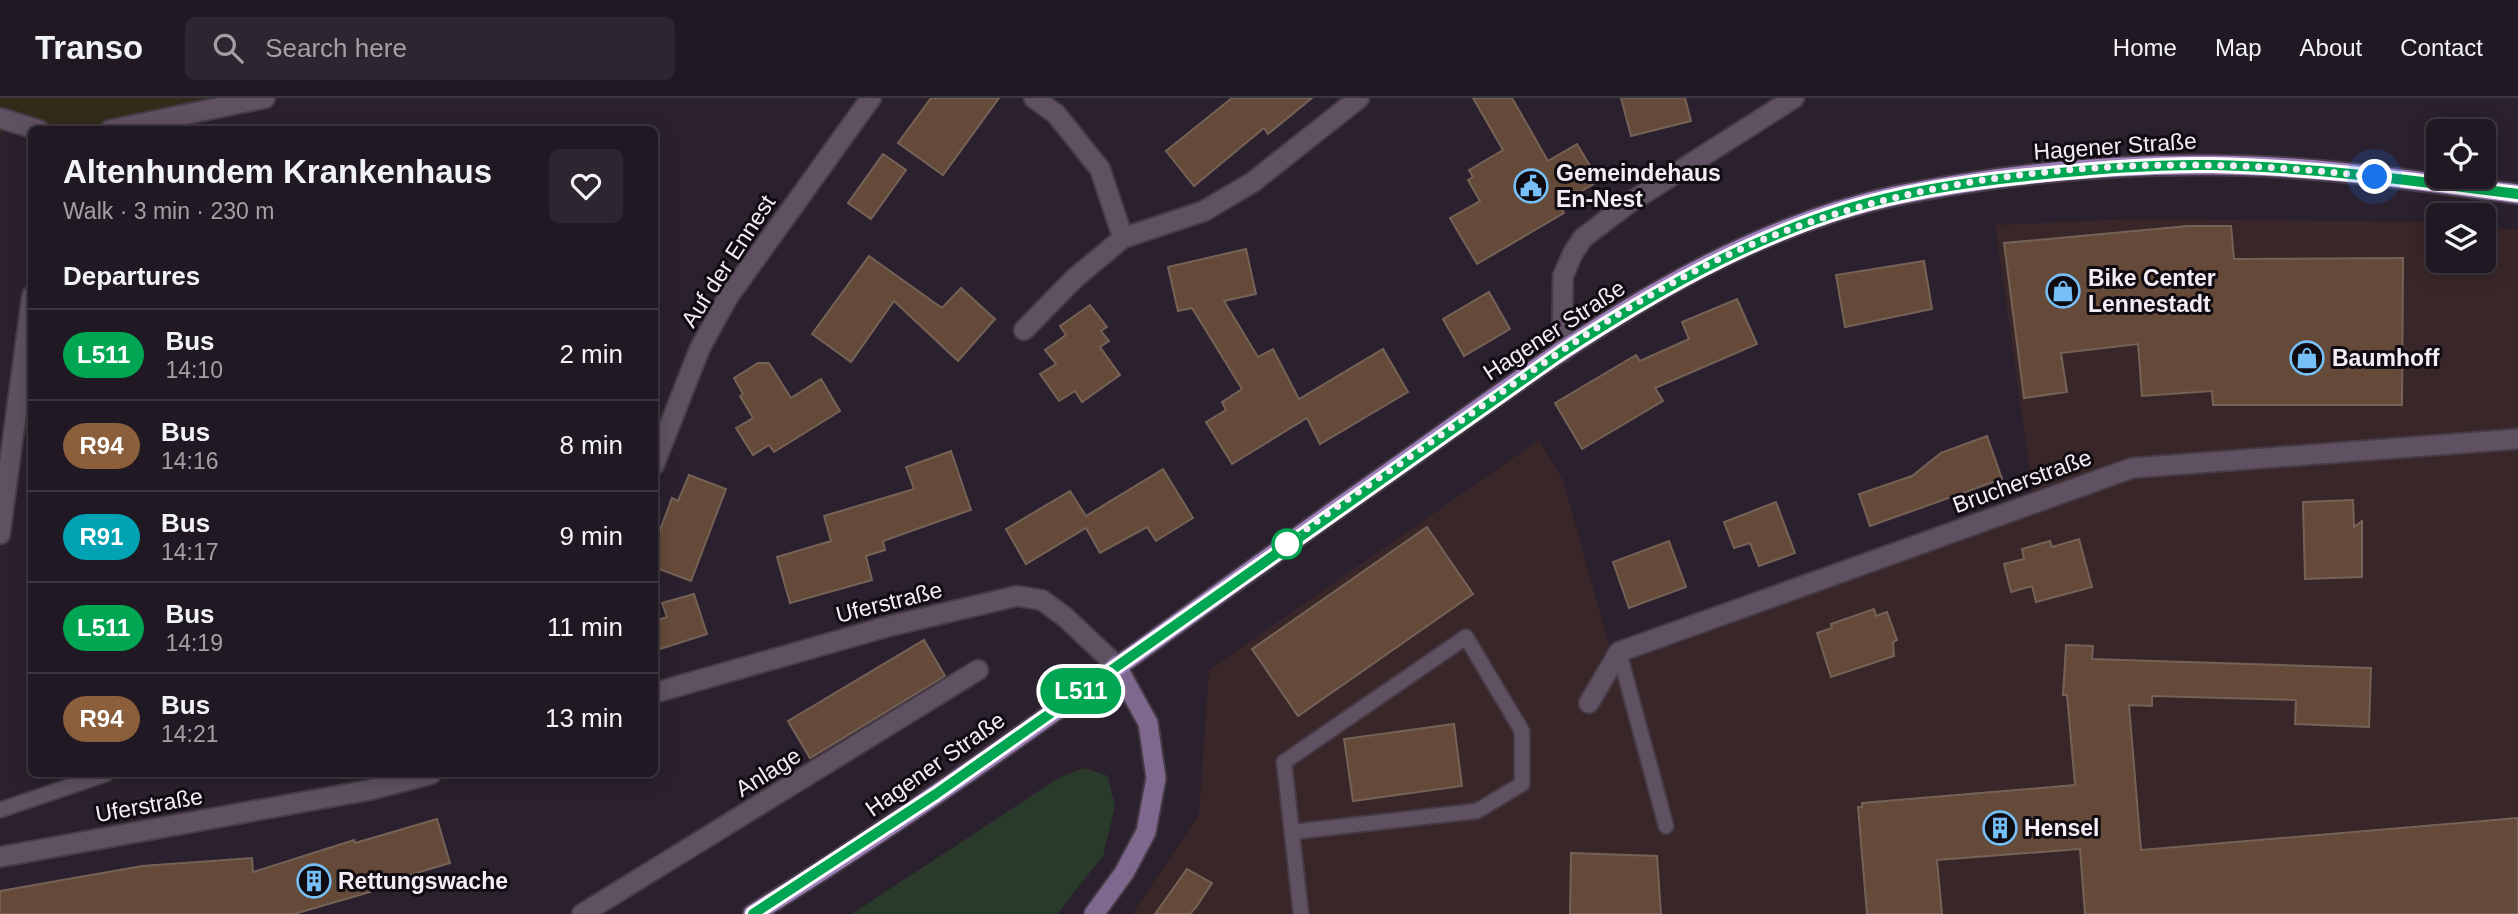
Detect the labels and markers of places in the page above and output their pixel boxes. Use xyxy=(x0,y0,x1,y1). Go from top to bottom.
place label: Gemeindehaus En-Nest xyxy=(1556,160,1721,212)
public building icon: Gemeindehaus En-Nest xyxy=(1512,167,1550,205)
place label: Bike Center Lennestadt xyxy=(2088,265,2216,317)
shop icon: Bike Center Lennestadt xyxy=(2044,272,2082,310)
shop icon: Baumhoff xyxy=(2288,339,2326,377)
place label: Baumhoff xyxy=(2332,345,2440,371)
unlabelled marker xyxy=(1272,529,1302,559)
building icon: Hensel xyxy=(1981,809,2019,847)
place label: Hensel xyxy=(2024,815,2099,841)
building icon: Rettungswache xyxy=(295,862,333,900)
place label: Rettungswache xyxy=(338,868,508,894)

